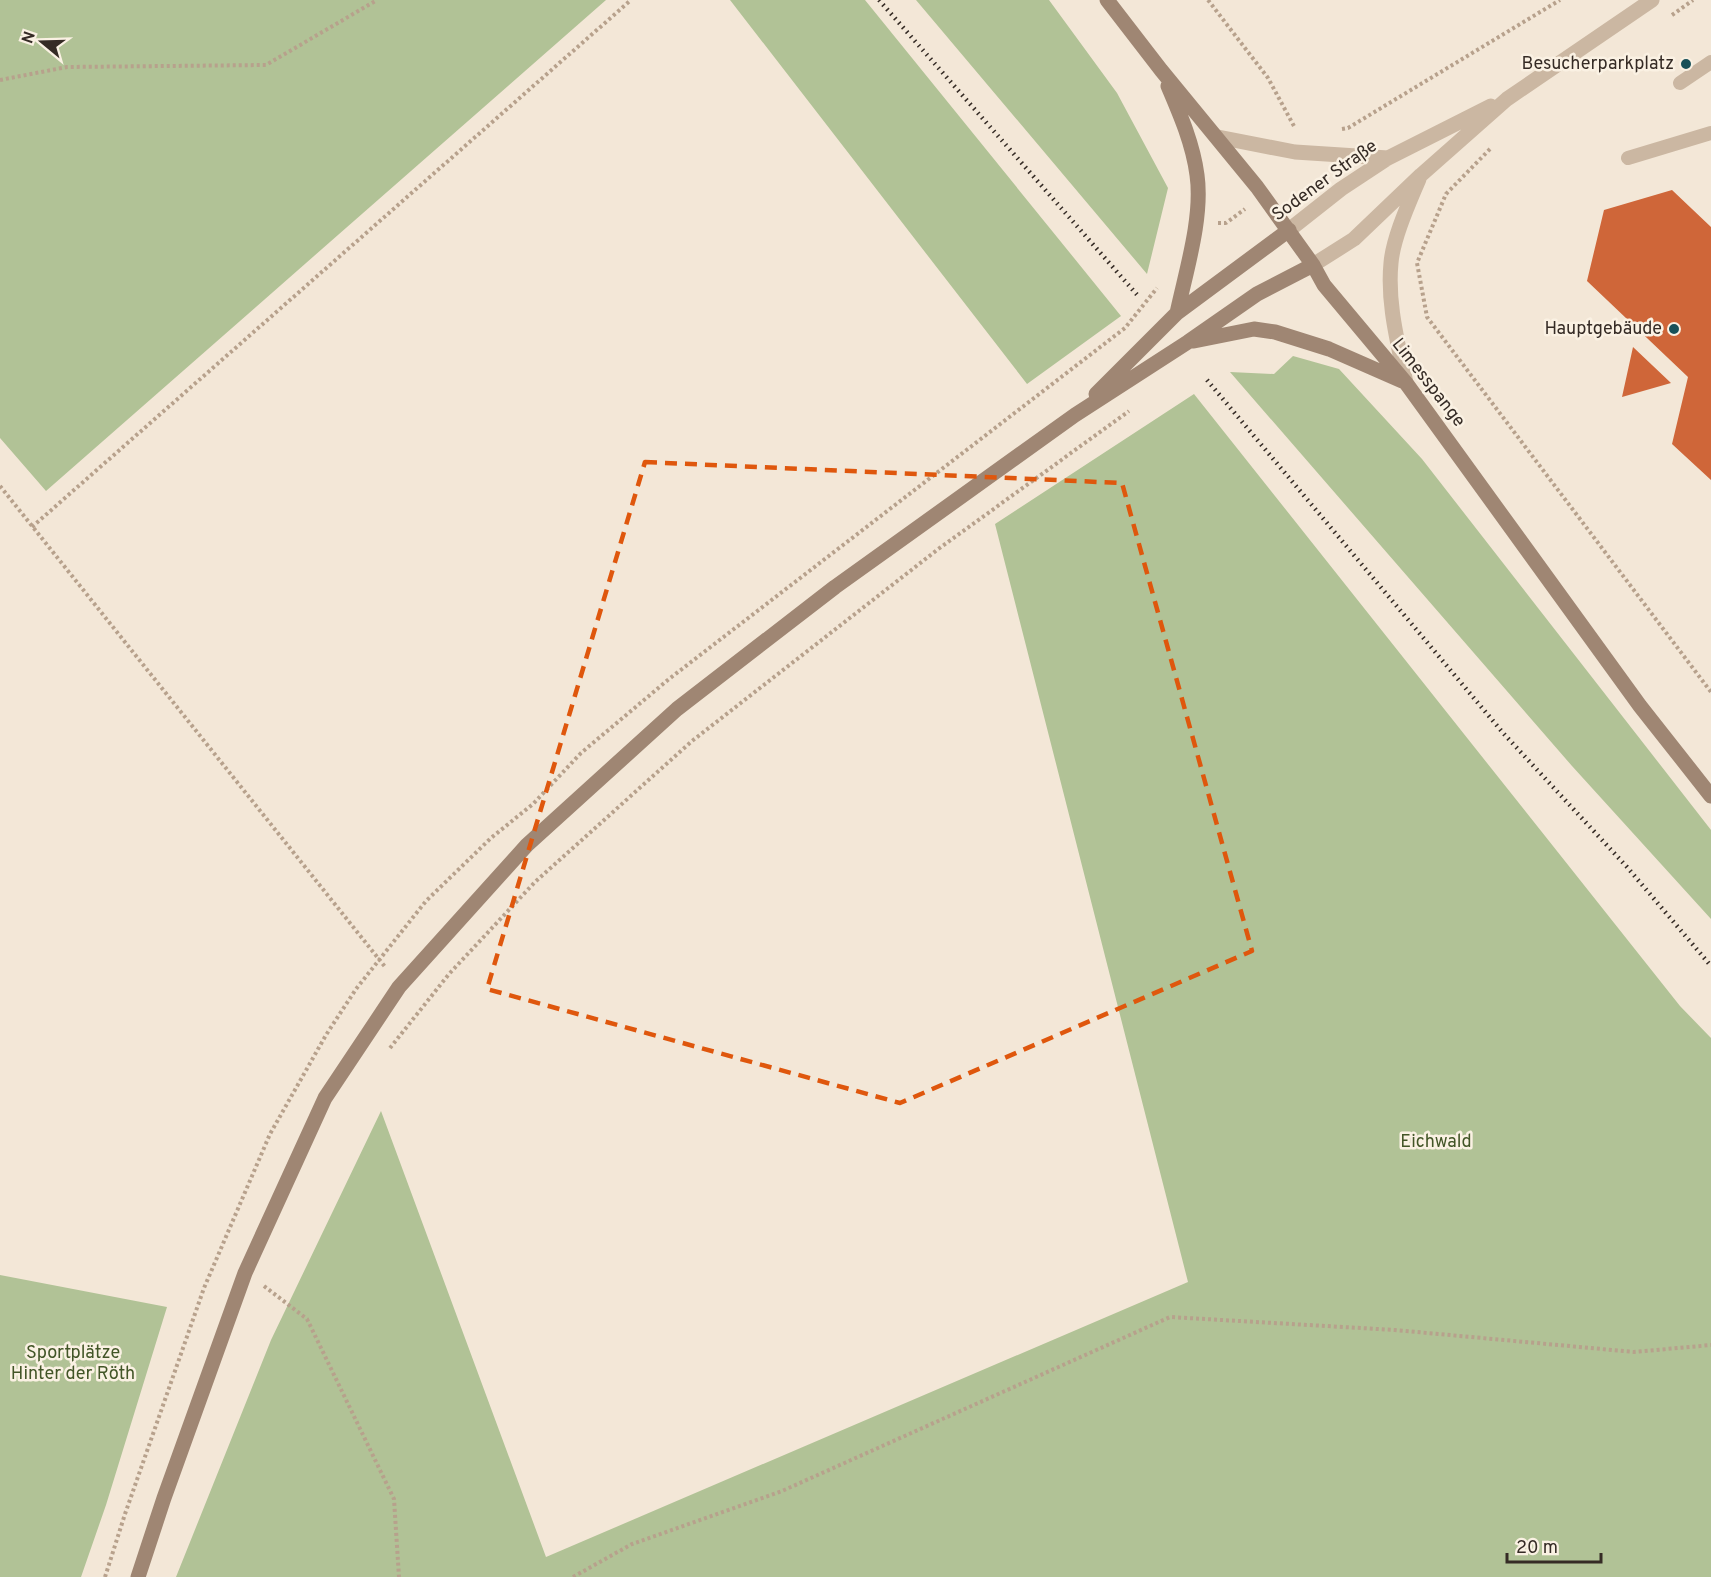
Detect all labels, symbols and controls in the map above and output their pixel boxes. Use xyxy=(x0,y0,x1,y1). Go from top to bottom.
north arrow xyxy=(12,12,72,72)
text: N xyxy=(18,29,41,46)
place label: Besucherparkplatz xyxy=(1522,53,1674,76)
marker: Besucherparkplatz xyxy=(1679,57,1693,71)
street label: Sodener Straße xyxy=(1268,135,1382,227)
place label: Hauptgebäude xyxy=(1544,318,1662,341)
marker: Hauptgebäude xyxy=(1667,322,1681,336)
street label: Limesspange xyxy=(1386,334,1470,432)
park label: Eichwald xyxy=(1400,1131,1472,1154)
park label: Sportplätze Hinter der Röth xyxy=(11,1342,135,1386)
scale bar xyxy=(1507,1526,1602,1564)
text: 20 m xyxy=(1516,1537,1558,1560)

